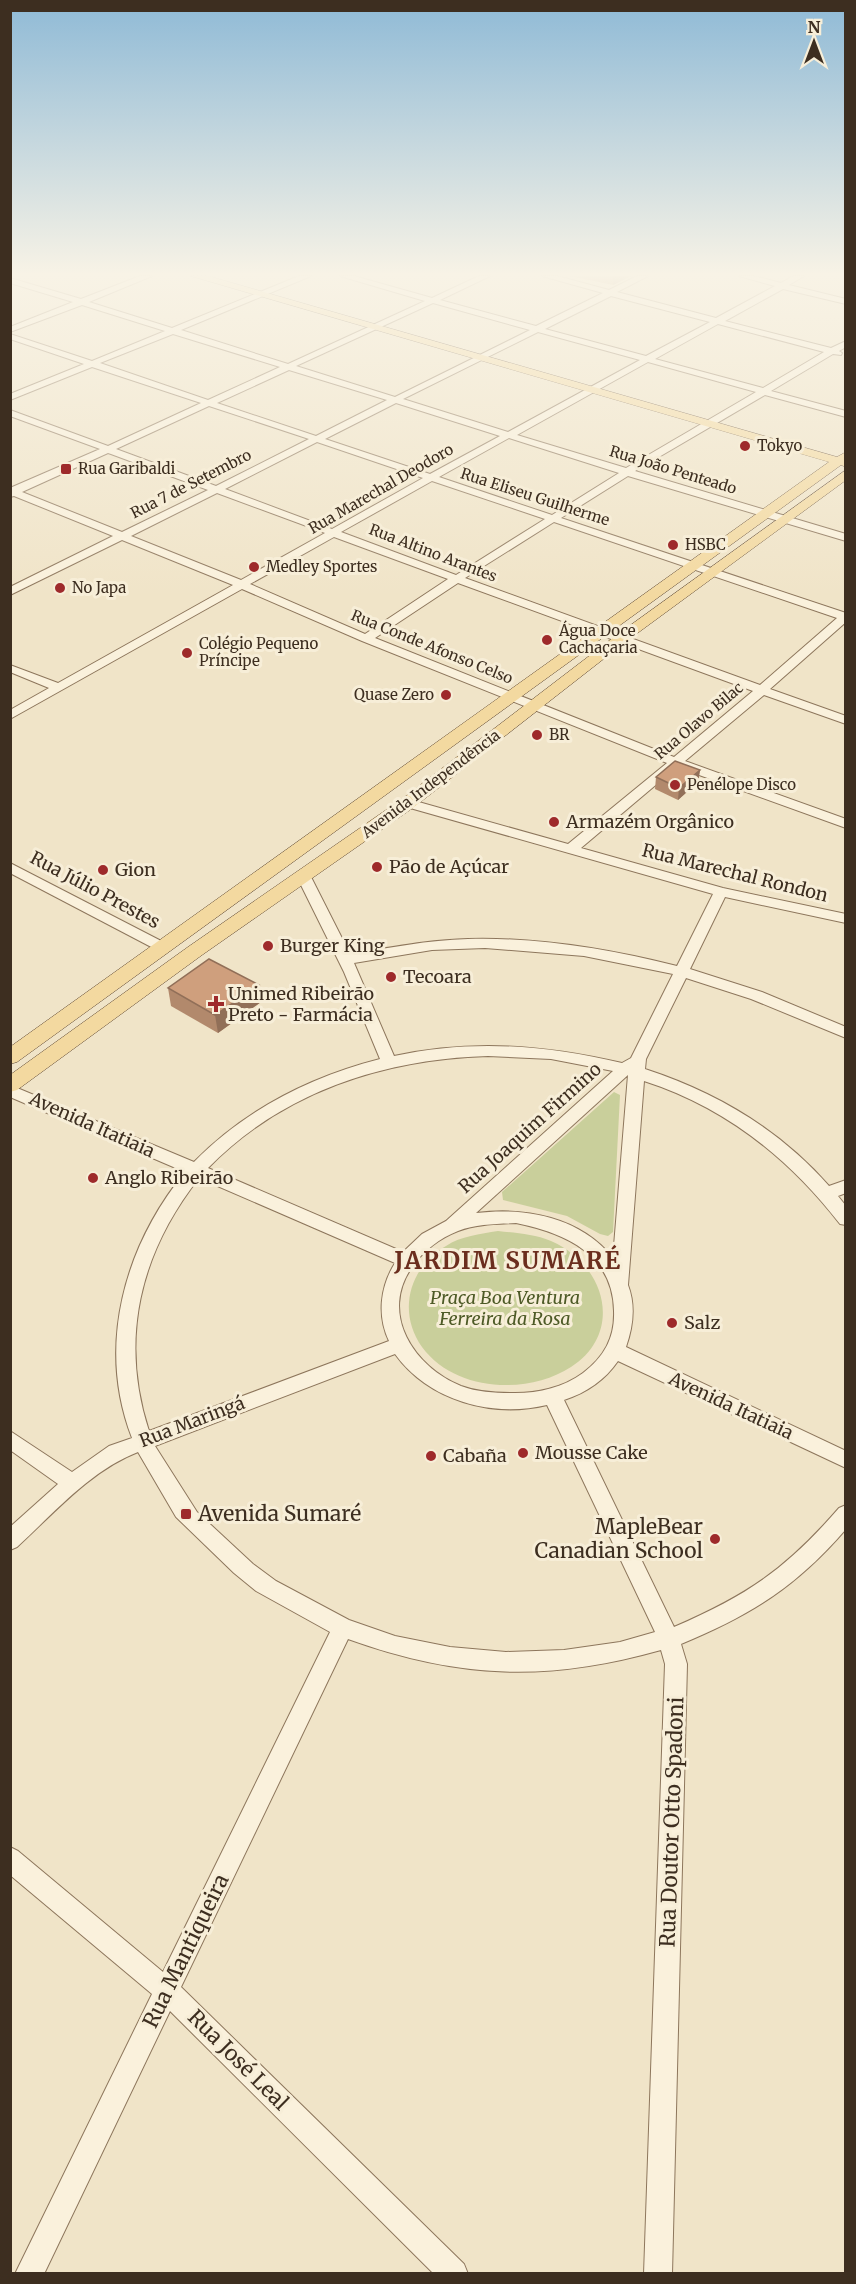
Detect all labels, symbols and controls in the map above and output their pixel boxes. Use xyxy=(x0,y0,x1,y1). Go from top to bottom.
north arrow xyxy=(784,12,844,72)
text: N xyxy=(808,17,821,37)
place label: Tokyo xyxy=(757,436,803,455)
street label: Rua Marechal Deodoro xyxy=(305,439,457,538)
marker: Tokyo xyxy=(738,439,752,453)
street label: Rua João Penteado xyxy=(607,441,739,498)
street label: Rua 7 de Setembro xyxy=(127,445,255,522)
place label: Rua Garibaldi xyxy=(78,459,176,478)
marker: Rua Garibaldi xyxy=(59,462,73,476)
street label: Rua Eliseu Guilherme xyxy=(458,463,612,530)
street label: Rua Altino Arantes xyxy=(367,519,500,586)
place label: HSBC xyxy=(685,535,726,554)
marker: HSBC xyxy=(666,538,680,552)
place label: Medley Sportes xyxy=(266,557,377,576)
marker: Medley Sportes xyxy=(247,560,261,574)
place label: No Japa xyxy=(72,578,126,597)
marker: No Japa xyxy=(53,581,67,595)
street label: Rua Conde Afonso Celso xyxy=(349,605,516,688)
place label: Água Doce Cachaçaria xyxy=(558,620,638,657)
marker: Água Doce Cachaçaria xyxy=(540,633,554,647)
place label: Colégio Pequeno Príncipe xyxy=(199,634,318,670)
marker: Colégio Pequeno Príncipe xyxy=(180,646,194,660)
street label: Rua Olavo Bilac xyxy=(650,678,747,763)
place label: Quase Zero xyxy=(354,685,434,704)
marker: Quase Zero xyxy=(439,688,453,702)
street label: Avenida Independência xyxy=(357,725,504,842)
place label: BR xyxy=(549,725,570,744)
marker: BR xyxy=(530,728,544,742)
place label: Penélope Disco xyxy=(687,775,796,794)
marker: Penélope Disco xyxy=(668,778,682,792)
place label: Armazém Orgânico xyxy=(565,810,734,833)
marker: Armazém Orgânico xyxy=(547,815,561,829)
street label: Rua Marechal Rondon xyxy=(640,838,831,907)
street label: Rua Júlio Prestes xyxy=(27,846,164,933)
place label: Pão de Açúcar xyxy=(389,855,509,878)
place label: Gion xyxy=(115,858,156,881)
marker: Pão de Açúcar xyxy=(370,860,384,874)
marker: Gion xyxy=(96,863,110,877)
place label: Burger King xyxy=(280,934,385,957)
marker: Burger King xyxy=(261,939,275,953)
place label: Tecoara xyxy=(403,965,472,988)
marker: Tecoara xyxy=(384,970,398,984)
place label: Unimed Ribeirão Preto - Farmácia xyxy=(228,982,374,1026)
marker: Unimed Ribeirão Preto - Farmácia xyxy=(209,997,223,1011)
street label: Rua Joaquim Firmino xyxy=(453,1057,606,1198)
street label: Avenida Itatiaia xyxy=(25,1086,159,1163)
place label: Anglo Ribeirão xyxy=(104,1166,233,1189)
marker: Anglo Ribeirão xyxy=(86,1171,100,1185)
district label: JARDIM SUMARÉ xyxy=(393,1244,622,1276)
park label: Praça Boa Ventura Ferreira da Rosa xyxy=(430,1286,580,1330)
place label: Salz xyxy=(684,1311,720,1334)
marker: Salz xyxy=(665,1316,679,1330)
street label: Avenida Itatiaia xyxy=(664,1366,797,1445)
street label: Rua Maringá xyxy=(136,1391,248,1452)
place label: Mousse Cake xyxy=(535,1441,648,1464)
place label: Cabaña xyxy=(443,1444,507,1467)
marker: Mousse Cake xyxy=(516,1446,530,1460)
marker: Cabaña xyxy=(424,1449,438,1463)
place label: Avenida Sumaré xyxy=(197,1500,361,1527)
marker: Avenida Sumaré xyxy=(179,1507,193,1521)
place label: MapleBear Canadian School xyxy=(535,1513,703,1564)
marker: MapleBear Canadian School xyxy=(708,1532,722,1546)
street label: Rua Doutor Otto Spadoni xyxy=(654,1696,689,1948)
street label: Rua Mantiqueira xyxy=(137,1869,235,2032)
street label: Rua José Leal xyxy=(182,2004,295,2116)

